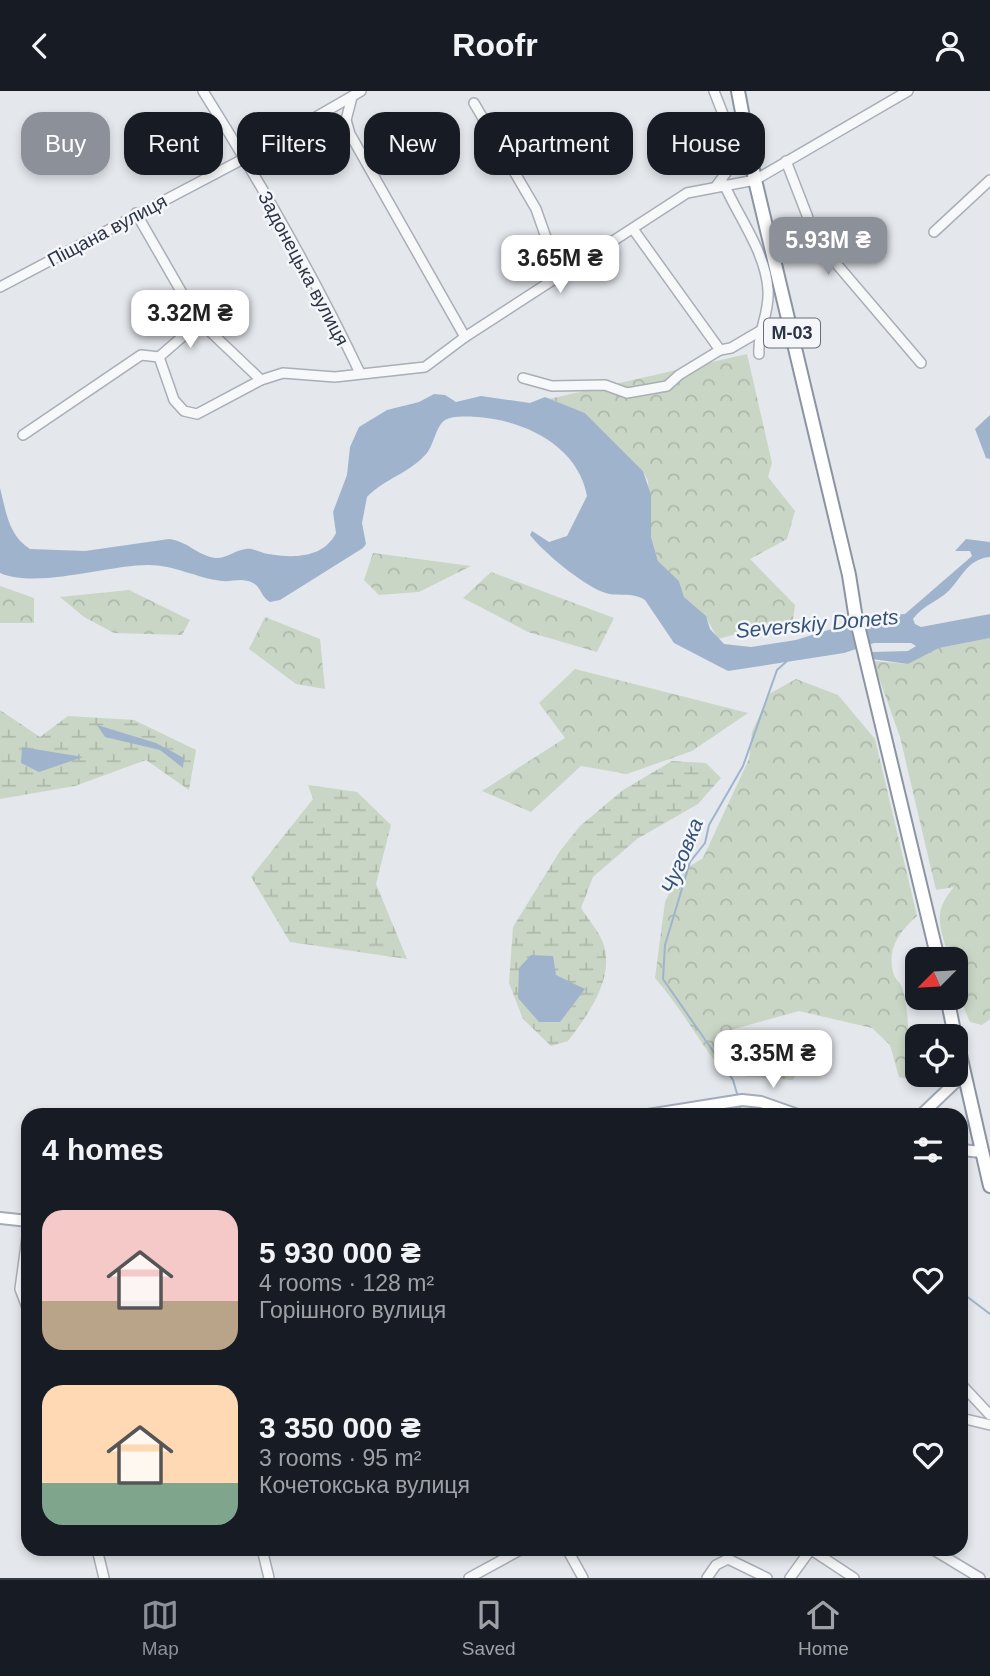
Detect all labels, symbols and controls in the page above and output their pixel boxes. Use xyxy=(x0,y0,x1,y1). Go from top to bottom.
icon: back xyxy=(21,27,59,65)
text: Roofr xyxy=(452,27,538,63)
icon: person xyxy=(931,27,969,65)
chip: Buy xyxy=(21,112,110,175)
chip: Rent xyxy=(124,112,223,175)
chip: Filters xyxy=(237,112,350,175)
chip: New xyxy=(364,112,460,175)
chip: Apartment xyxy=(474,112,633,175)
chip: House xyxy=(647,112,765,175)
street label: Задонецька вулиця xyxy=(254,187,353,349)
street label: Піщана вулиця xyxy=(44,190,170,271)
pin: 5.93M ₴ xyxy=(763,218,893,277)
text: 5.93M ₴ xyxy=(785,227,871,253)
pin: 3.65M ₴ xyxy=(495,235,625,295)
text: 3.65M ₴ xyxy=(517,245,603,271)
pin: 3.32M ₴ xyxy=(125,291,255,350)
text: 3.32M ₴ xyxy=(147,300,233,326)
road number: М-03 xyxy=(764,319,820,347)
water label: Severskiy Donets xyxy=(735,605,900,642)
water label: Чуговка xyxy=(656,815,707,897)
north arrow xyxy=(905,947,968,1010)
map controls xyxy=(905,947,968,1087)
button: locate xyxy=(905,1024,968,1087)
pin: 3.35M ₴ xyxy=(708,1031,838,1090)
text: 3.35M ₴ xyxy=(730,1040,816,1066)
icon: filters xyxy=(909,1131,947,1169)
text: 4 homes xyxy=(42,1133,164,1166)
text: 5 930 000 ₴ xyxy=(259,1236,421,1269)
icon: home xyxy=(98,1238,182,1322)
icon: heart xyxy=(909,1261,947,1299)
text: 4 rooms · 128 m² xyxy=(259,1270,434,1296)
text: Горішного вулиця xyxy=(259,1297,446,1323)
text: 3 350 000 ₴ xyxy=(259,1411,421,1444)
icon: home xyxy=(98,1413,182,1497)
icon: heart xyxy=(909,1436,947,1474)
text: 3 rooms · 95 m² xyxy=(259,1445,421,1471)
text: Кочетокська вулиця xyxy=(259,1472,470,1498)
tab: Map xyxy=(141,1596,179,1660)
tab: Saved xyxy=(462,1596,516,1660)
tab: Home xyxy=(798,1596,849,1660)

